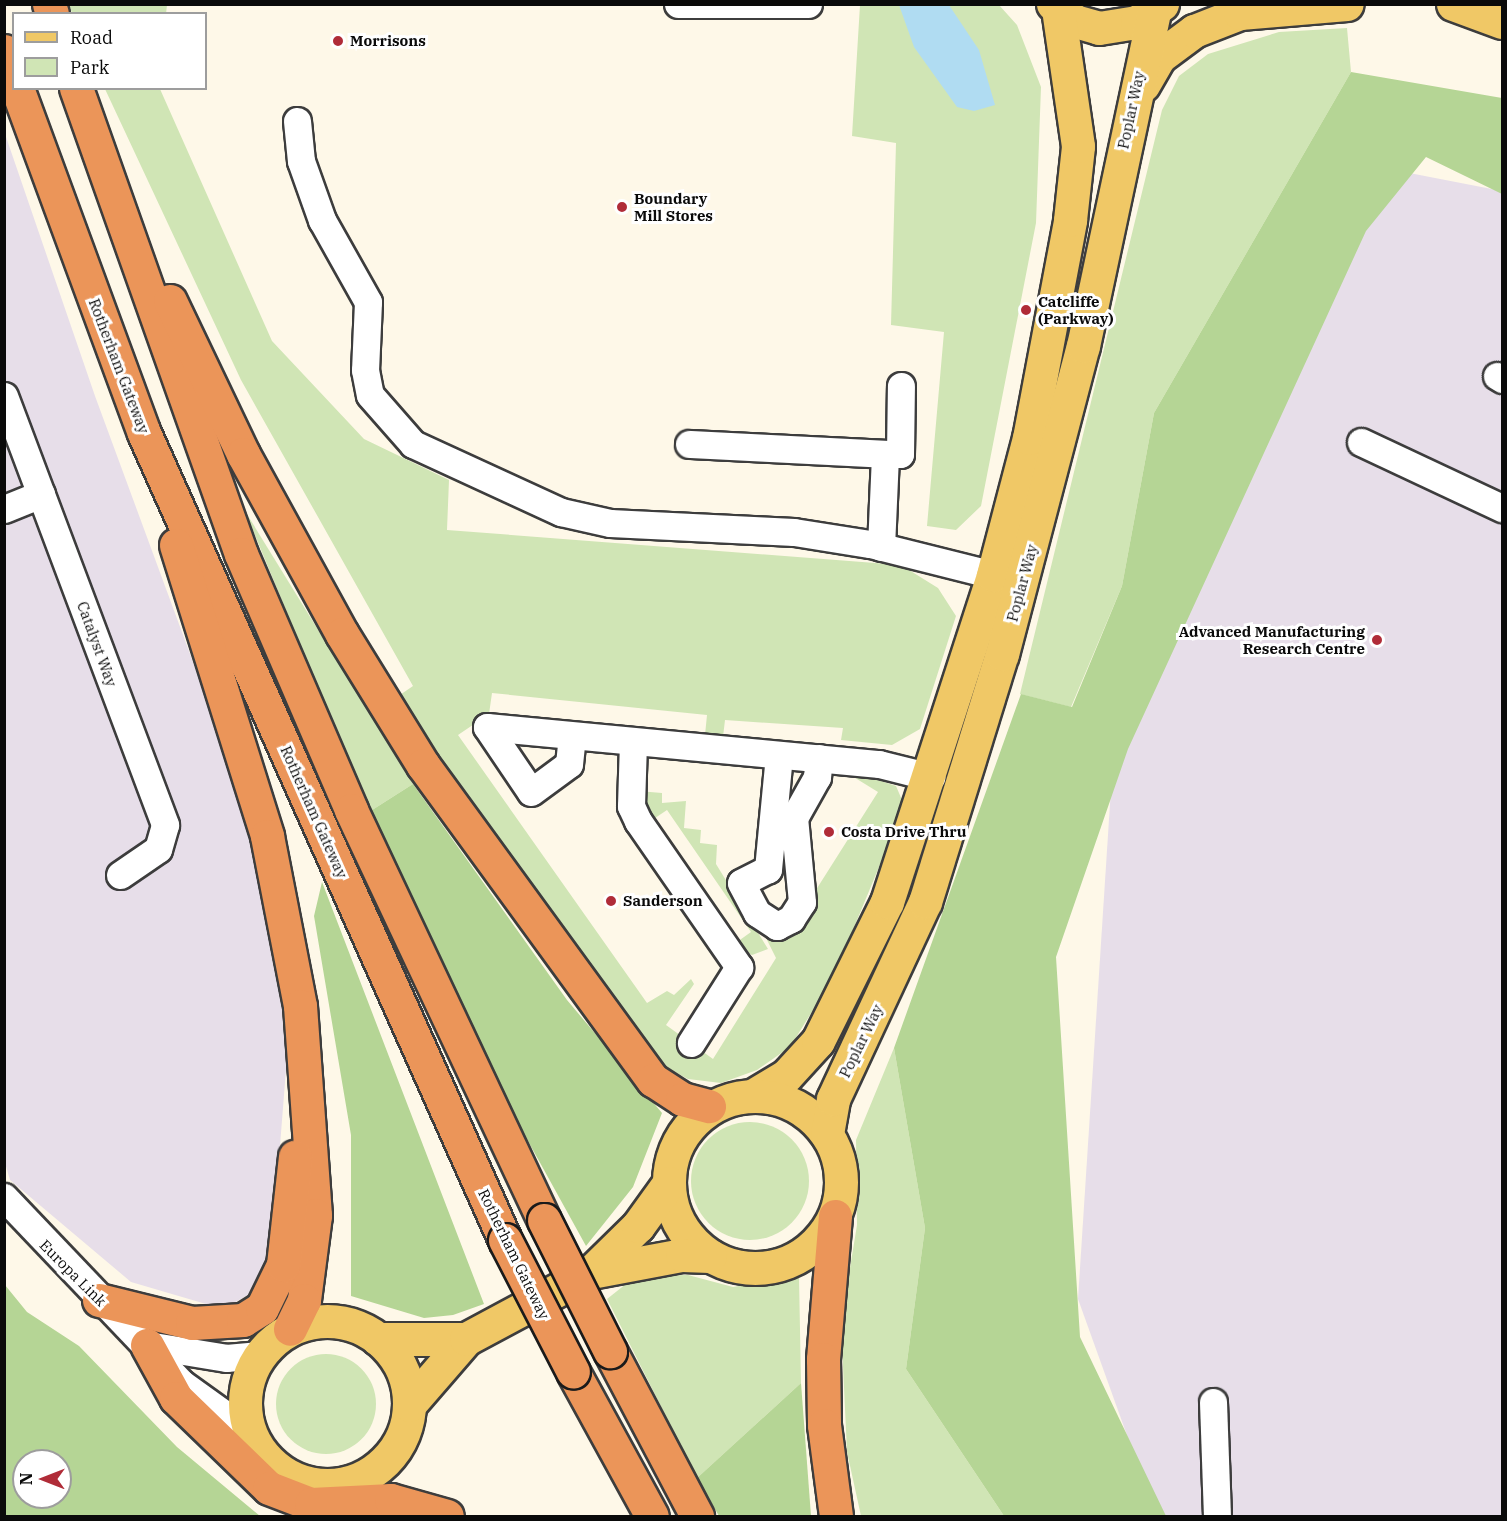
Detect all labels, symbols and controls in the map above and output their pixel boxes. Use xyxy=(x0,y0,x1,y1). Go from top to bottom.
legend xyxy=(12,12,207,90)
text: Road xyxy=(70,26,113,49)
place label: Morrisons xyxy=(350,32,426,50)
marker: Morrisons xyxy=(331,34,345,48)
text: Park xyxy=(70,56,109,79)
street label: Poplar Way xyxy=(1114,69,1148,151)
place label: Boundary Mill Stores xyxy=(634,189,713,224)
marker: Boundary Mill Stores xyxy=(615,200,629,214)
place label: Catcliffe (Parkway) xyxy=(1038,292,1114,327)
street label: Rotherham Gateway xyxy=(85,296,153,436)
marker: Catcliffe (Parkway) xyxy=(1019,303,1033,317)
street label: Poplar Way xyxy=(1003,542,1041,624)
street label: Catalyst Way xyxy=(73,599,121,689)
place label: Advanced Manufacturing Research Centre xyxy=(1179,622,1365,657)
marker: Advanced Manufacturing Research Centre xyxy=(1370,633,1384,647)
street label: Rotherham Gateway xyxy=(277,743,351,881)
place label: Costa Drive Thru xyxy=(841,823,966,841)
marker: Costa Drive Thru xyxy=(822,825,836,839)
place label: Sanderson xyxy=(623,892,703,910)
marker: Sanderson xyxy=(604,894,618,908)
street label: Poplar Way xyxy=(836,1001,886,1081)
street label: Rotherham Gateway xyxy=(475,1186,553,1322)
street label: Europa Link xyxy=(36,1236,110,1310)
north arrow xyxy=(12,1449,72,1509)
text: N xyxy=(16,1473,36,1485)

